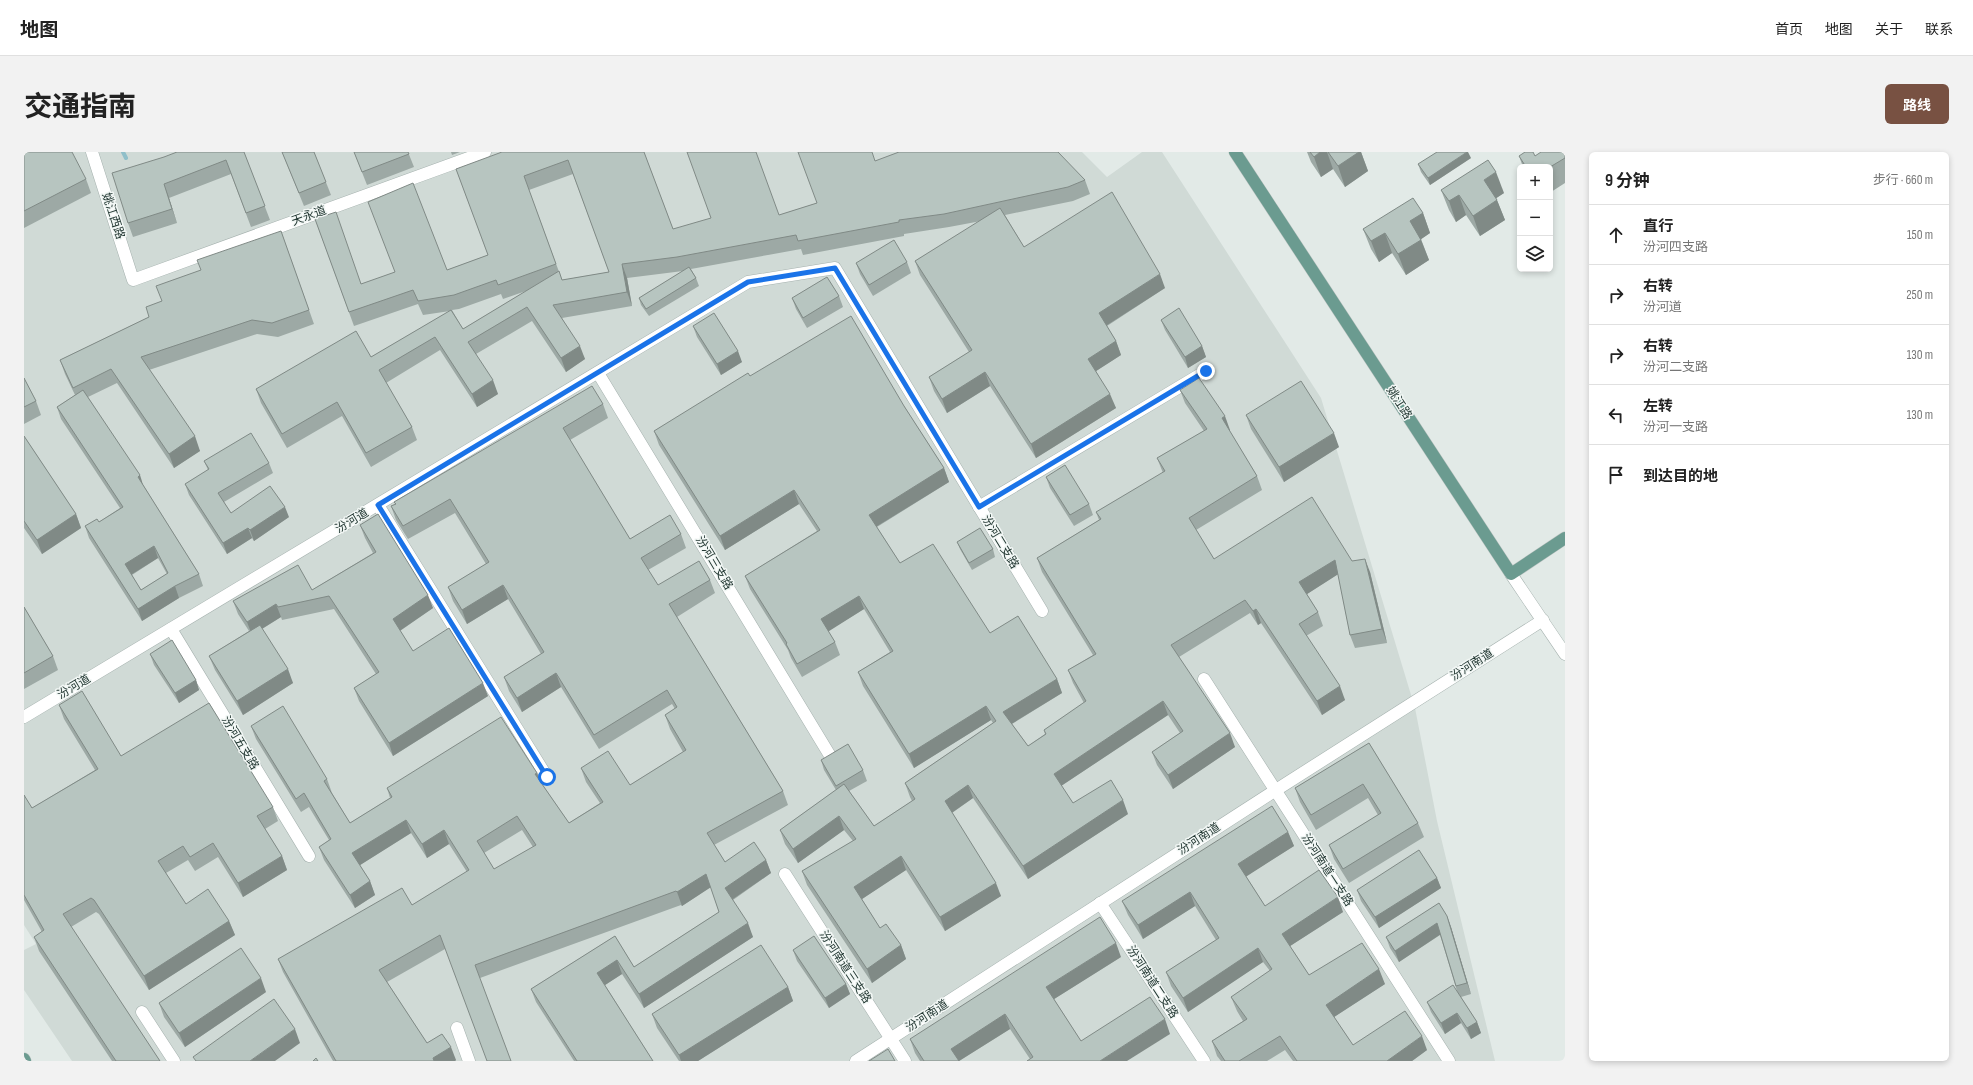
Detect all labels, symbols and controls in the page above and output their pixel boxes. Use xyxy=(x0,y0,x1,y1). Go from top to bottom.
text: 地图 xyxy=(20,19,58,42)
text: 首页 xyxy=(1775,21,1803,38)
text: 地图 xyxy=(1825,21,1853,38)
text: 关于 xyxy=(1875,21,1903,38)
text: 联系 xyxy=(1925,21,1953,38)
button: 路线 xyxy=(1885,84,1949,124)
text: 交通指南 xyxy=(24,91,136,124)
map controls xyxy=(1517,164,1553,272)
button: + xyxy=(1517,164,1553,200)
text: 9 分钟 xyxy=(1605,171,1650,191)
text: 步行 · 660 m xyxy=(1873,172,1933,188)
street label: 姚江西路 xyxy=(98,191,128,241)
button: − xyxy=(1517,200,1553,236)
street label: 天永道 xyxy=(290,203,328,229)
text: 直行 xyxy=(1643,217,1673,236)
icon: ahead xyxy=(1605,224,1627,246)
text: 150 m xyxy=(1907,227,1933,243)
button: layers xyxy=(1517,236,1553,272)
text: 汾河四支路 xyxy=(1643,239,1708,255)
text: 右转 xyxy=(1643,277,1673,296)
icon: right xyxy=(1605,284,1627,306)
text: 250 m xyxy=(1906,287,1933,303)
text: 汾河道 xyxy=(1643,299,1682,315)
text: 右转 xyxy=(1643,337,1673,356)
icon: right xyxy=(1605,344,1627,366)
text: 130 m xyxy=(1907,347,1933,363)
text: 汾河二支路 xyxy=(1643,359,1708,375)
route end xyxy=(1197,362,1215,380)
street label: 姚江路 xyxy=(1383,384,1415,422)
text: 左转 xyxy=(1643,397,1673,416)
icon: left xyxy=(1605,404,1627,426)
text: 130 m xyxy=(1907,407,1933,423)
text: 汾河一支路 xyxy=(1643,419,1708,435)
icon: arrive xyxy=(1605,464,1627,486)
text: 到达目的地 xyxy=(1643,467,1718,486)
street label: 汾河道 xyxy=(333,505,371,537)
street label: 汾河二支路 xyxy=(978,512,1022,572)
street label: 汾河三支路 xyxy=(692,533,736,593)
street label: 汾河南道 xyxy=(1448,646,1496,684)
street label: 汾河道 xyxy=(55,671,93,703)
street label: 汾河五支路 xyxy=(218,713,262,773)
route start xyxy=(538,768,556,786)
street label: 汾河南道 xyxy=(1175,820,1223,858)
street label: 汾河南道一支路 xyxy=(1298,831,1356,909)
street label: 汾河南道三支路 xyxy=(816,928,874,1006)
street label: 汾河南道二支路 xyxy=(1123,943,1181,1021)
street label: 汾河南道 xyxy=(903,997,951,1035)

